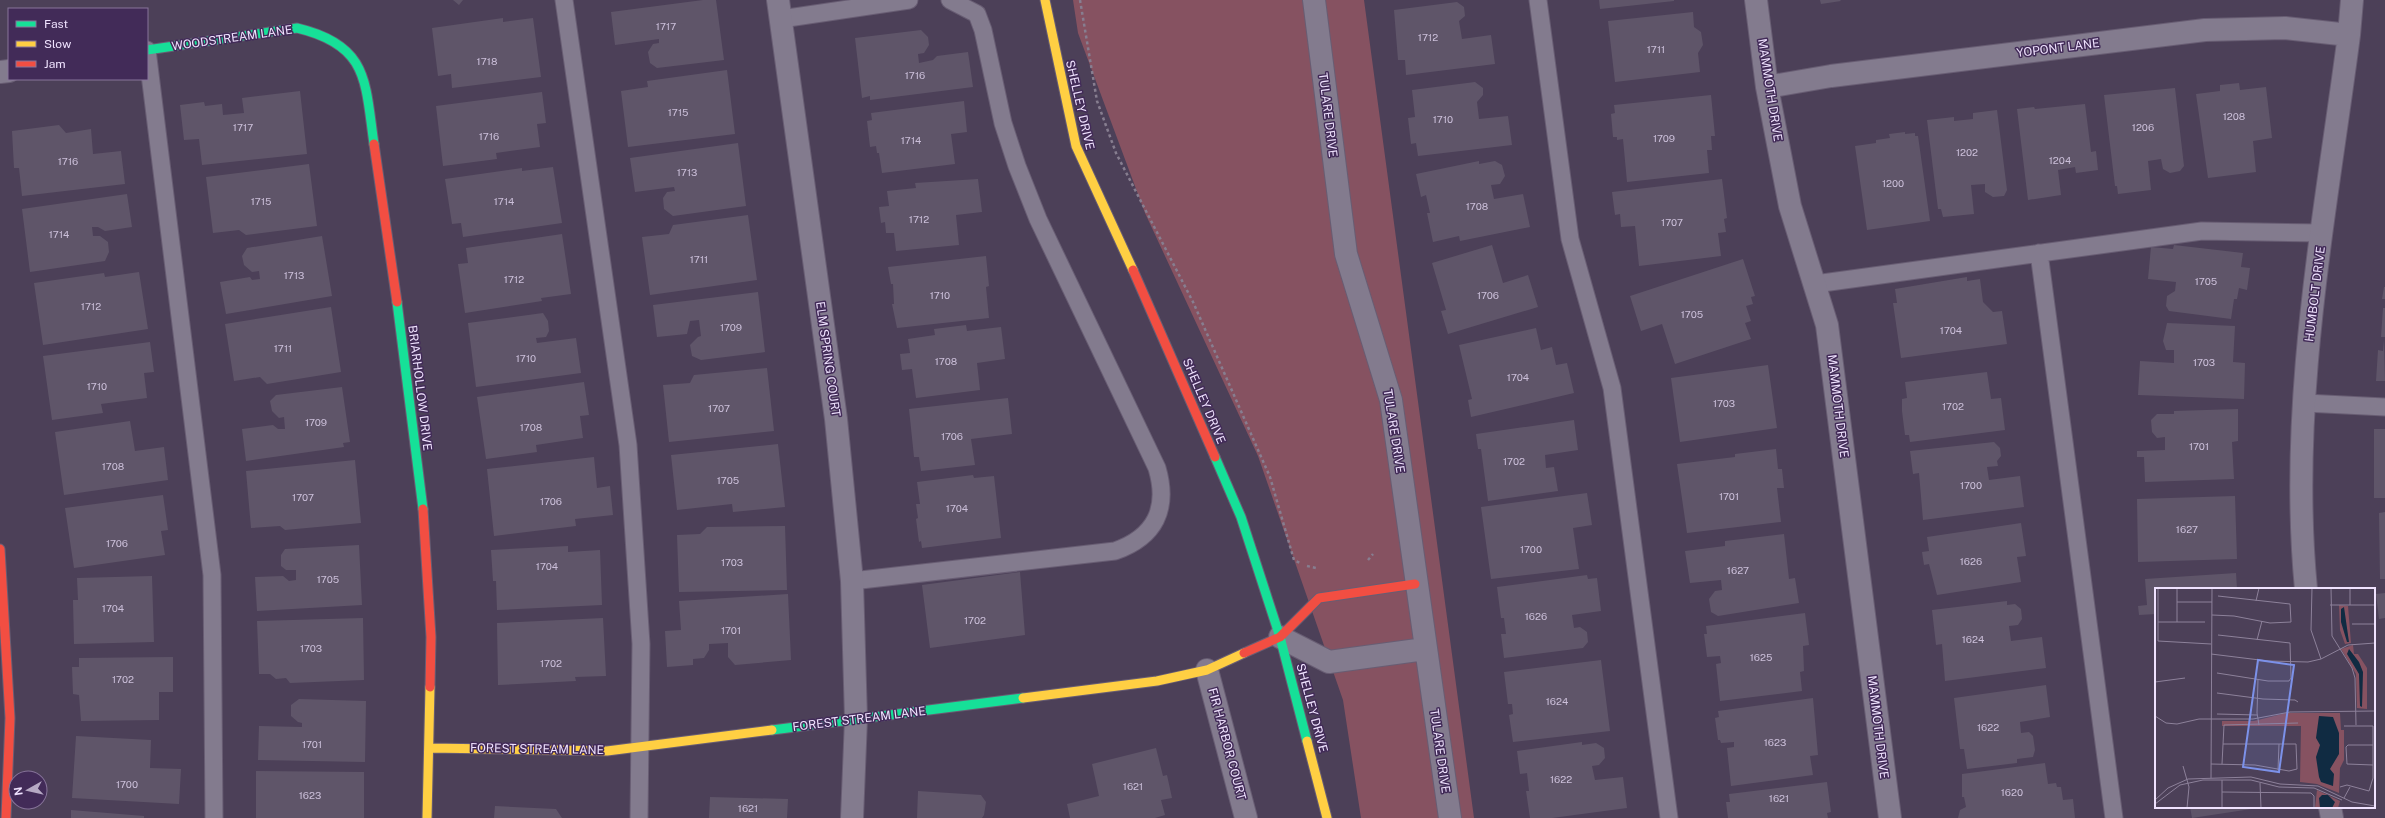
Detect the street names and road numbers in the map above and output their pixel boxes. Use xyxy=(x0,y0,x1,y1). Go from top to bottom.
street label: WOODSTREAM LANE xyxy=(171,23,293,53)
street label: YOPONT LANE xyxy=(2016,36,2100,60)
street label: MAMMOTH DRIVE xyxy=(1755,38,1785,142)
street label: SHELLEY DRIVE xyxy=(1063,59,1097,151)
street label: TULARE DRIVE xyxy=(1316,72,1340,158)
street label: HUMBOLT DRIVE xyxy=(2302,245,2328,343)
street label: ELM SPRING COURT xyxy=(813,300,843,418)
street label: BRIARHOLLOW DRIVE xyxy=(405,325,435,451)
street label: MAMMOTH DRIVE xyxy=(1825,354,1851,458)
street label: SHELLEY DRIVE xyxy=(1180,356,1228,446)
street label: TULARE DRIVE xyxy=(1380,388,1408,474)
street label: SHELLEY DRIVE xyxy=(1293,662,1331,754)
street label: MAMMOTH DRIVE xyxy=(1865,675,1891,779)
street label: FIR HARBOR COURT xyxy=(1205,686,1249,802)
street label: FOREST STREAM LANE xyxy=(792,704,926,734)
street label: TULARE DRIVE xyxy=(1427,708,1453,794)
street label: FOREST STREAM LANE xyxy=(470,741,604,757)

